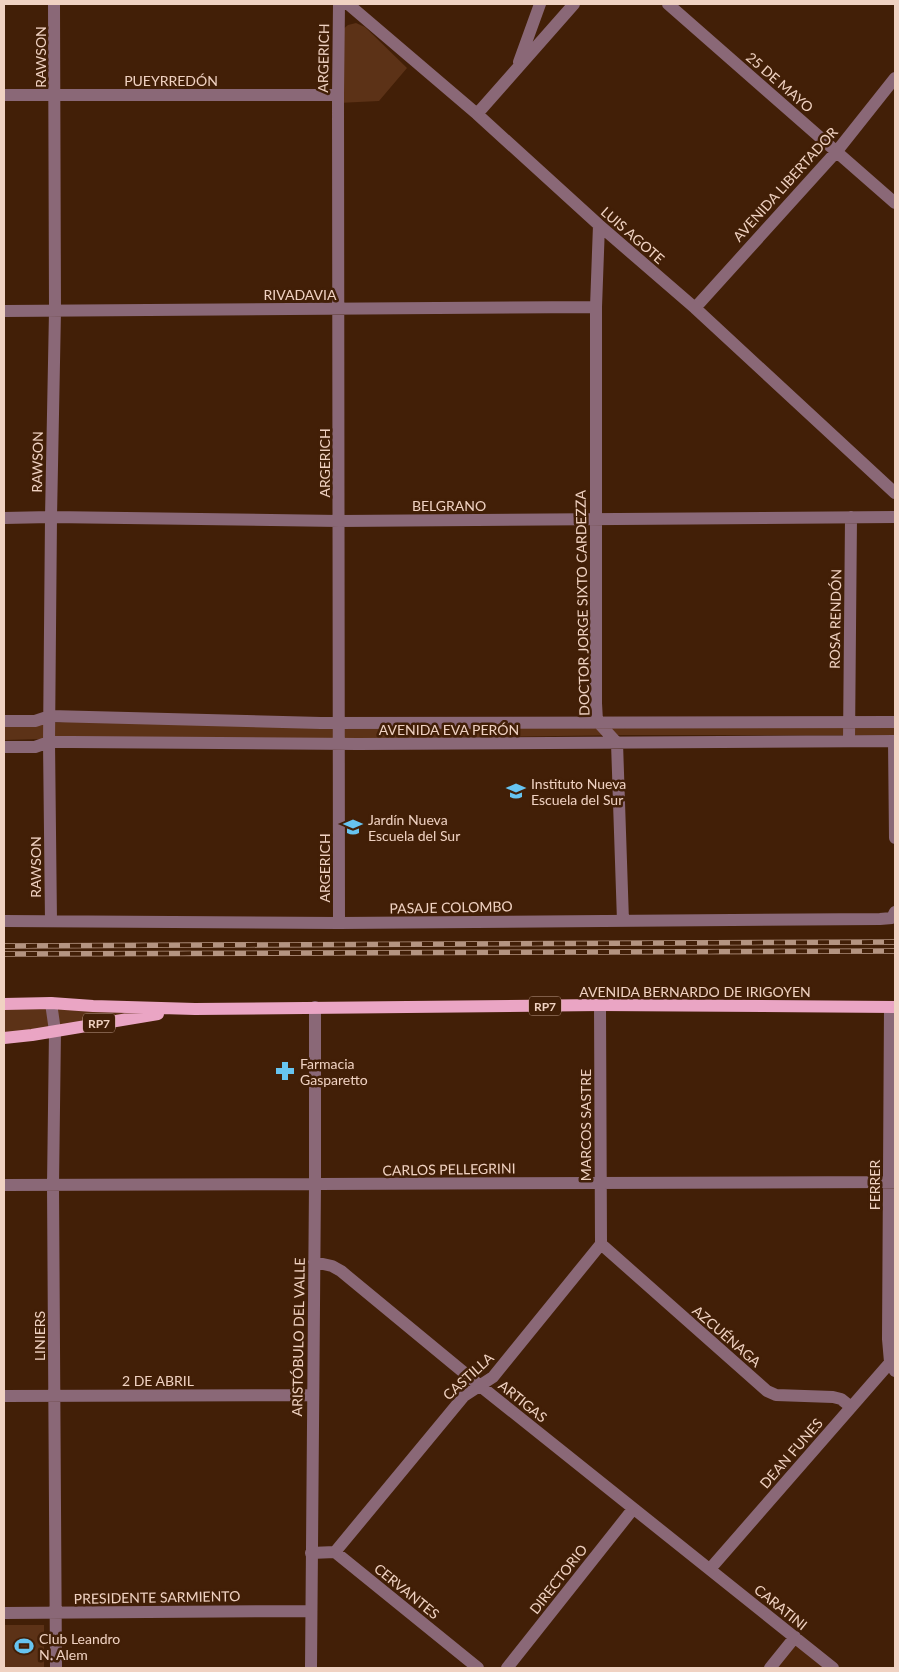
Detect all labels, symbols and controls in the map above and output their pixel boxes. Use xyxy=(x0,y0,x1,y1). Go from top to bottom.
street label: ARGERICH xyxy=(314,23,332,93)
street label: RAWSON xyxy=(32,26,49,88)
street label: 25 DE MAYO xyxy=(743,48,817,116)
street label: PUEYRREDÓN xyxy=(124,72,218,89)
street label: AVENIDA LIBERTADOR xyxy=(729,123,841,245)
street label: LUIS AGOTE xyxy=(598,203,668,267)
street label: RIVADAVIA xyxy=(264,286,337,303)
street label: ARGERICH xyxy=(316,428,333,498)
street label: RAWSON xyxy=(28,431,46,493)
street label: DOCTOR JORGE SIXTO CARDEZZA xyxy=(572,489,592,716)
street label: BELGRANO xyxy=(412,497,486,514)
street label: ROSA RENDÓN xyxy=(826,569,844,669)
street label: AVENIDA EVA PERÓN xyxy=(379,721,519,738)
place label: Instituto Nueva Escuela del Sur xyxy=(531,775,626,808)
school or university icon: Instituto Nueva Escuela del Sur xyxy=(505,780,527,802)
place label: Jardín Nueva Escuela del Sur xyxy=(368,811,460,844)
school or university icon: Jardín Nueva Escuela del Sur xyxy=(342,816,364,838)
street label: ARGERICH xyxy=(316,833,333,903)
street label: RAWSON xyxy=(27,836,44,898)
street label: PASAJE COLOMBO xyxy=(389,897,513,917)
street label: AVENIDA BERNARDO DE IRIGOYEN xyxy=(579,983,811,1000)
road number: RP7 xyxy=(529,996,561,1016)
road number: RP7 xyxy=(83,1014,115,1032)
place label: Farmacia Gasparetto xyxy=(300,1055,368,1088)
pharmacy icon: Farmacia Gasparetto xyxy=(274,1060,296,1082)
street label: MARCOS SASTRE xyxy=(577,1069,594,1181)
street label: CARLOS PELLEGRINI xyxy=(382,1159,516,1179)
street label: FERRER xyxy=(866,1160,883,1210)
street label: ARISTÓBULO DEL VALLE xyxy=(288,1257,308,1417)
street label: AZCUÉNAGA xyxy=(689,1302,765,1371)
street label: LINIERS xyxy=(31,1311,48,1361)
street label: CASTILLA xyxy=(439,1348,497,1403)
street label: 2 DE ABRIL xyxy=(122,1372,194,1389)
street label: ARTIGAS xyxy=(495,1376,551,1426)
street label: DEAN FUNES xyxy=(756,1415,826,1491)
street label: DIRECTORIO xyxy=(526,1541,590,1617)
street label: CERVANTES xyxy=(371,1560,443,1622)
street label: CARATINI xyxy=(751,1581,811,1633)
street label: PRESIDENTE SARMIENTO xyxy=(74,1587,240,1607)
place label: Club Leandro N. Alem xyxy=(39,1630,120,1663)
sports icon: Club Leandro N. Alem xyxy=(13,1635,35,1657)

